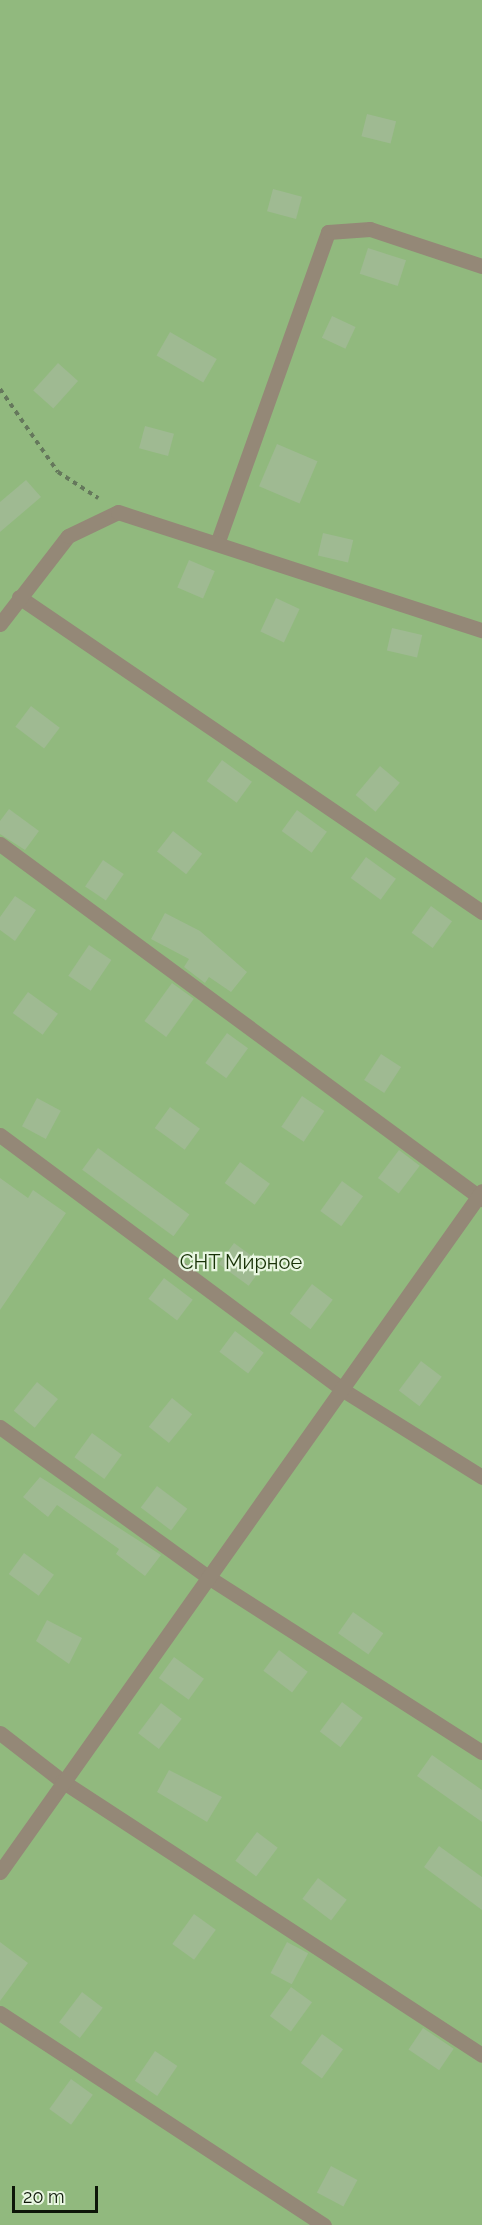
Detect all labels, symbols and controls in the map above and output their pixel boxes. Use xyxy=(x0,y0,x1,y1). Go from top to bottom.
park label: СНТ Мирное xyxy=(180,1250,302,1274)
scale bar xyxy=(15,2174,100,2212)
text: 20 m xyxy=(23,2186,65,2207)

